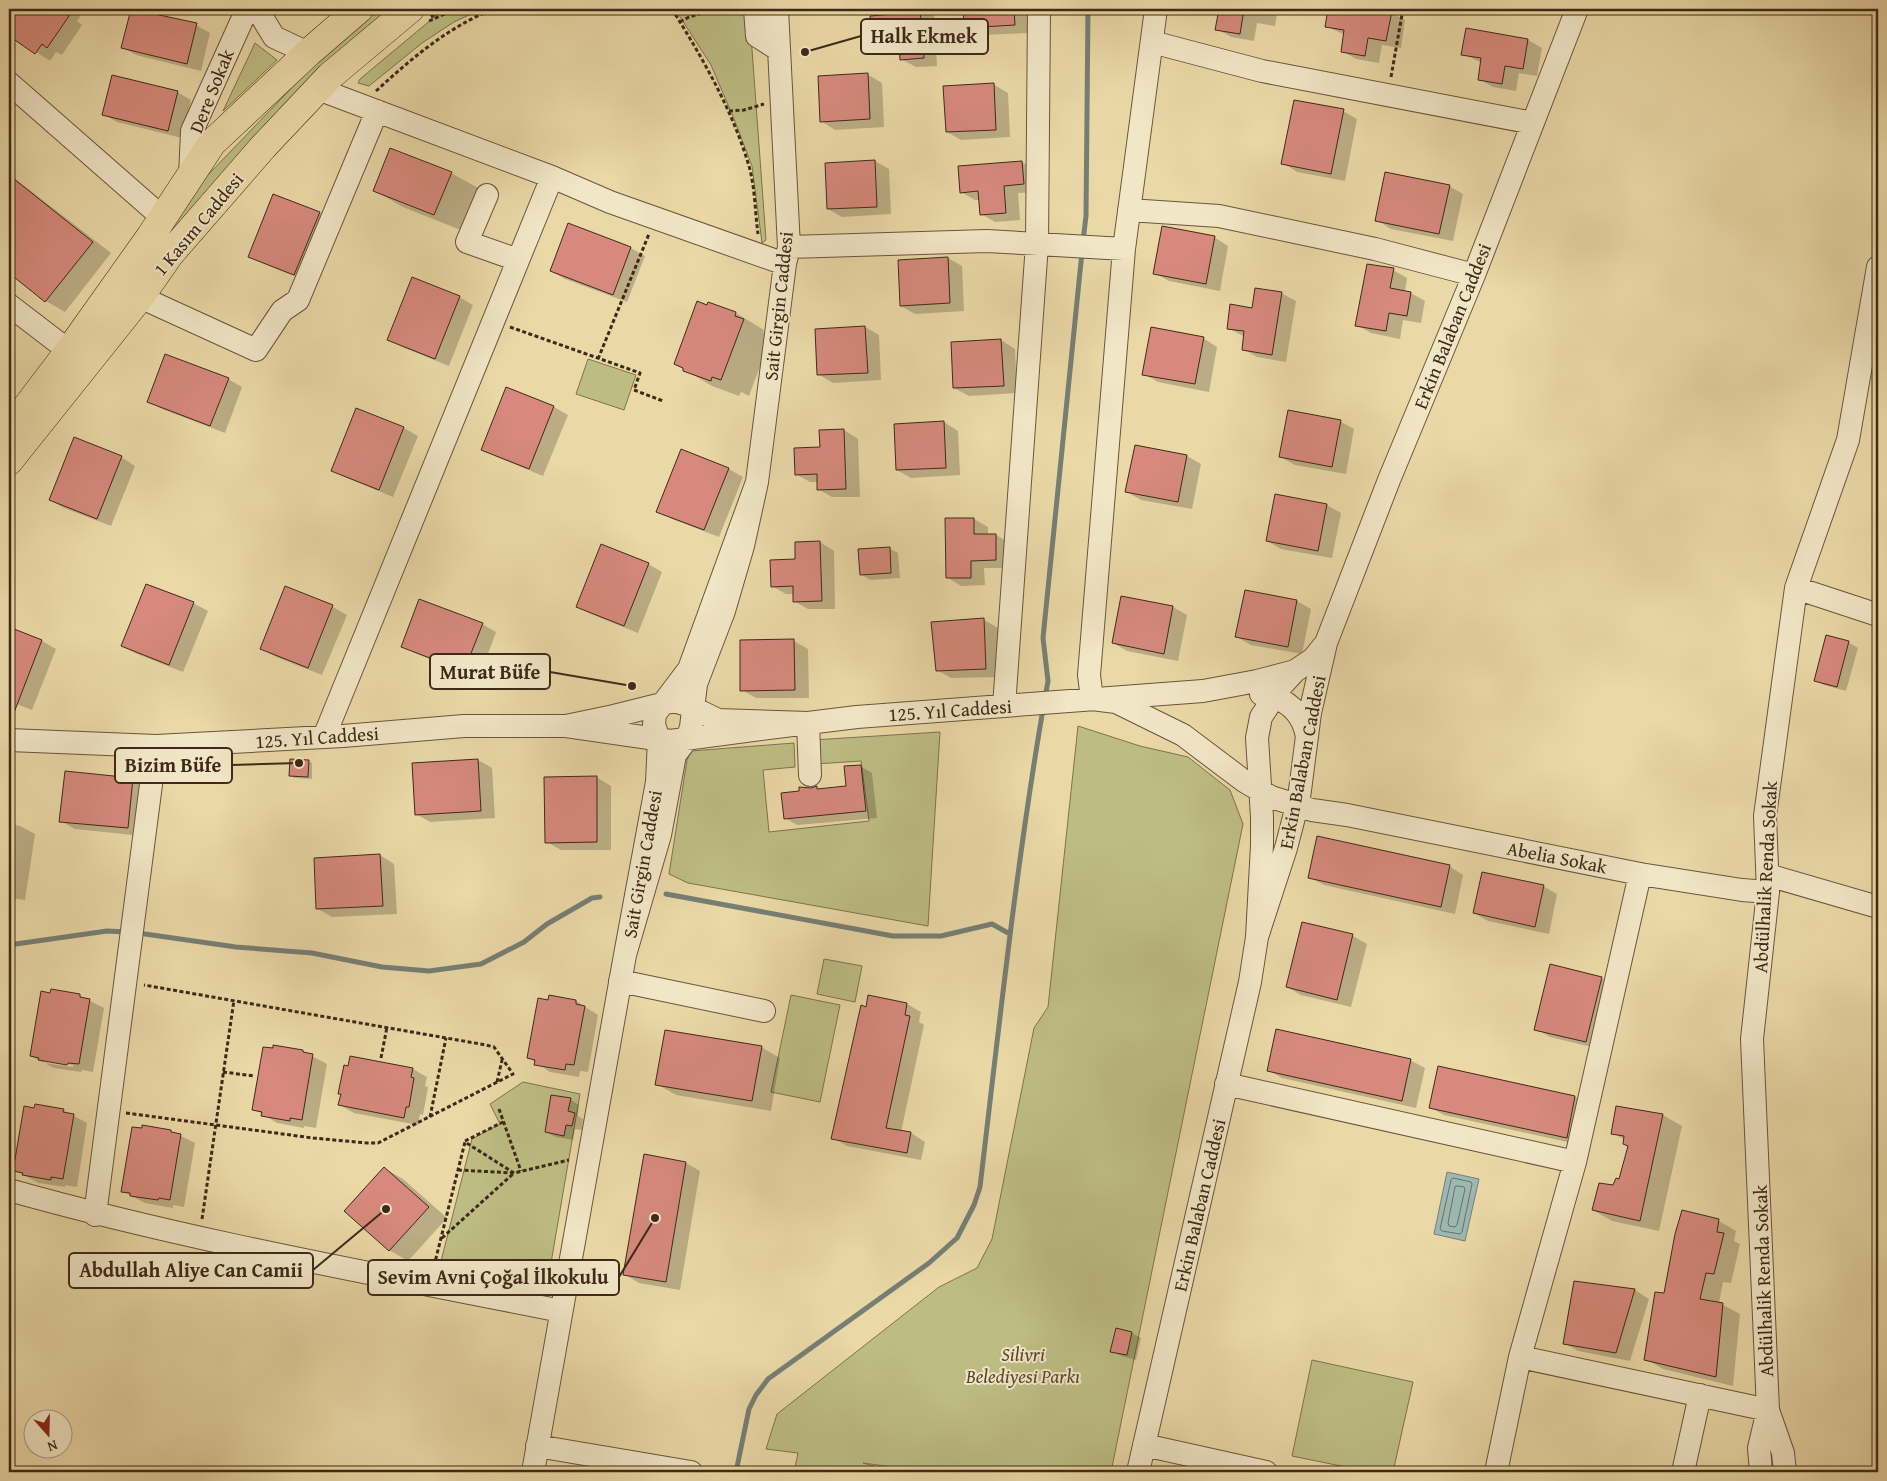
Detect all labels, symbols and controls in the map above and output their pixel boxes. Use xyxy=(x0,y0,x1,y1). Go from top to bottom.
callout: Halk Ekmek xyxy=(861,19,988,54)
text: Halk Ekmek xyxy=(871,21,978,50)
street label: Dere Sokak xyxy=(181,44,241,137)
street label: 1 Kasım Caddesi xyxy=(146,166,250,282)
street label: Sait Girgin Caddesi xyxy=(756,230,800,382)
street label: Erkin Balaban Caddesi xyxy=(1406,239,1498,413)
callout: Murat Büfe xyxy=(430,654,550,689)
text: Murat Büfe xyxy=(440,657,540,686)
street label: Erkin Balaban Caddesi xyxy=(1271,673,1333,851)
street label: 125. Yıl Caddesi xyxy=(887,692,1013,728)
street label: 125. Yıl Caddesi xyxy=(254,719,380,755)
callout: Bizim Büfe xyxy=(115,748,232,783)
text: Bizim Büfe xyxy=(125,750,221,779)
street label: Abdülhalik Renda Sokak xyxy=(1746,780,1784,974)
street label: Sait Girgin Caddesi xyxy=(615,788,669,940)
street label: Abelia Sokak xyxy=(1505,834,1610,880)
street label: Erkin Balaban Caddesi xyxy=(1166,1116,1232,1294)
street label: Abdülhalik Renda Sokak xyxy=(1746,1184,1780,1378)
callout: Abdullah Aliye Can Camii xyxy=(69,1253,313,1288)
text: Abdullah Aliye Can Camii xyxy=(79,1255,303,1284)
callout: Sevim Avni Çoğal İlkokulu xyxy=(368,1260,619,1295)
text: Sevim Avni Çoğal İlkokulu xyxy=(377,1262,609,1291)
park label: Silivri Belediyesi Parkı xyxy=(965,1340,1080,1390)
north arrow xyxy=(22,1408,72,1458)
text: N xyxy=(44,1435,60,1457)

